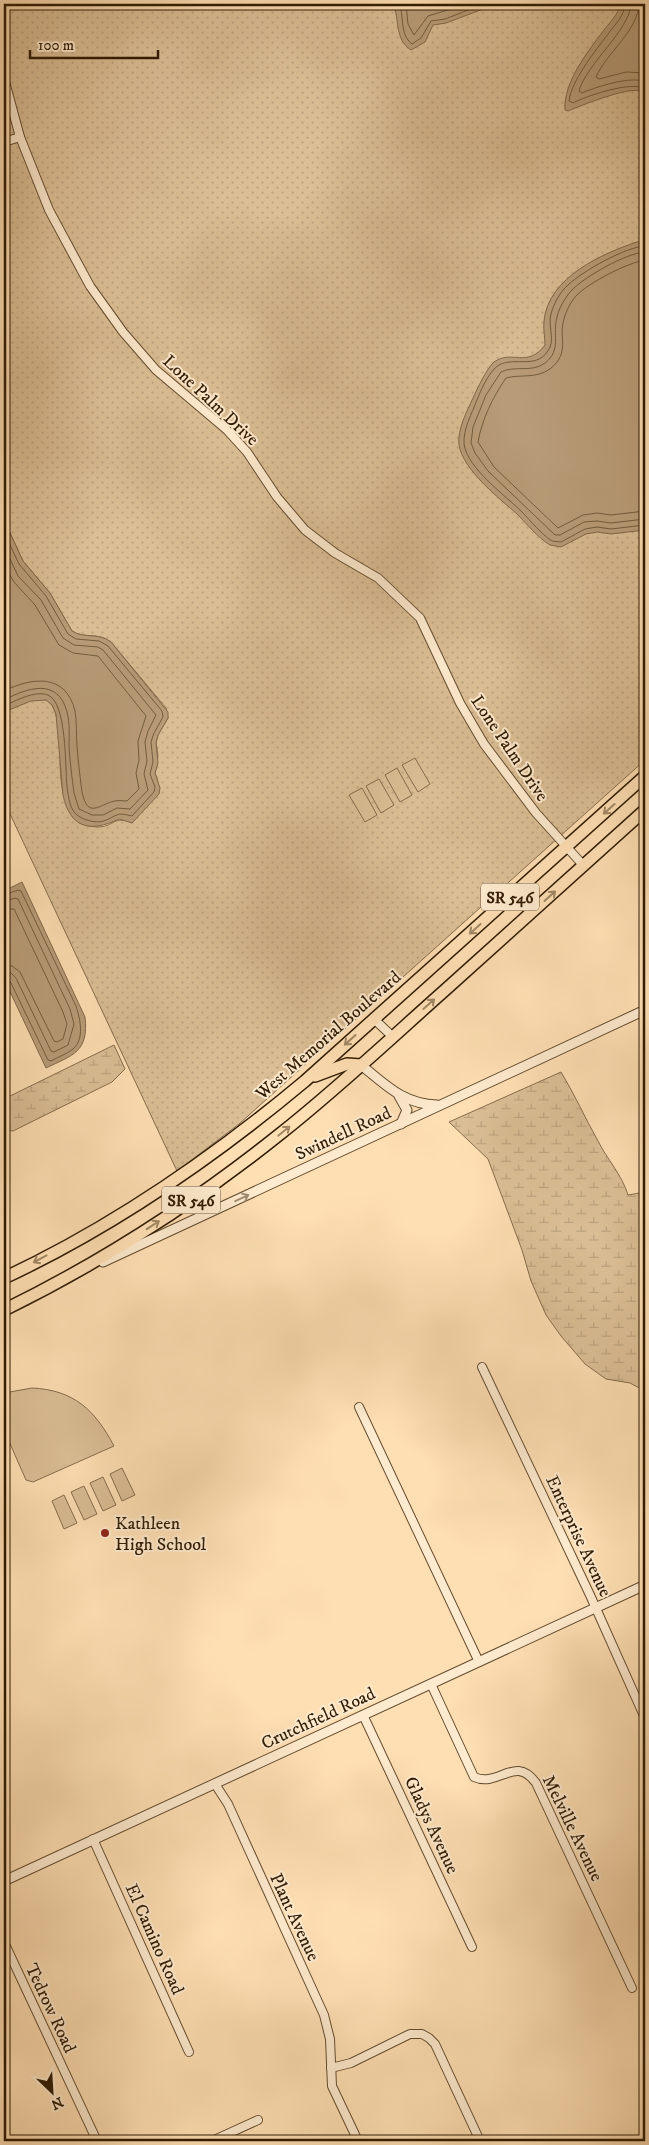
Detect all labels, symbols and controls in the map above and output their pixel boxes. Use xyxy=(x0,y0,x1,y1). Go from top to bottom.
scale bar xyxy=(30,28,158,60)
text: 100 m xyxy=(38,36,74,55)
street label: Lone Palm Drive xyxy=(158,351,263,451)
street label: Lone Palm Drive xyxy=(466,691,553,806)
one-way arrow xyxy=(602,803,615,815)
road number: SR 546 xyxy=(481,884,539,910)
one-way arrow xyxy=(543,890,556,901)
one-way arrow xyxy=(468,923,481,935)
street label: West Memorial Boulevard xyxy=(251,967,406,1106)
one-way arrow xyxy=(422,998,435,1010)
one-way arrow xyxy=(344,1034,357,1046)
street label: Swindell Road xyxy=(292,1102,395,1166)
one-way arrow xyxy=(278,1125,291,1136)
road number: SR 546 xyxy=(162,1186,220,1214)
one-way arrow xyxy=(235,1193,250,1203)
one-way arrow xyxy=(145,1220,159,1230)
one-way arrow xyxy=(33,1255,48,1264)
street label: Enterprise Avenue xyxy=(540,1472,616,1601)
place label: Kathleen High School xyxy=(115,1513,207,1556)
marker: Kathleen High School xyxy=(99,1527,111,1539)
street label: Crutchfield Road xyxy=(258,1683,379,1755)
street label: Melville Avenue xyxy=(537,1772,607,1885)
street label: Gladys Avenue xyxy=(399,1773,463,1878)
street label: Plant Avenue xyxy=(264,1870,324,1965)
street label: El Camino Road xyxy=(120,1881,188,1998)
street label: Tedrow Road xyxy=(20,1960,80,2057)
north arrow xyxy=(28,2068,78,2118)
text: N xyxy=(48,2092,66,2114)

